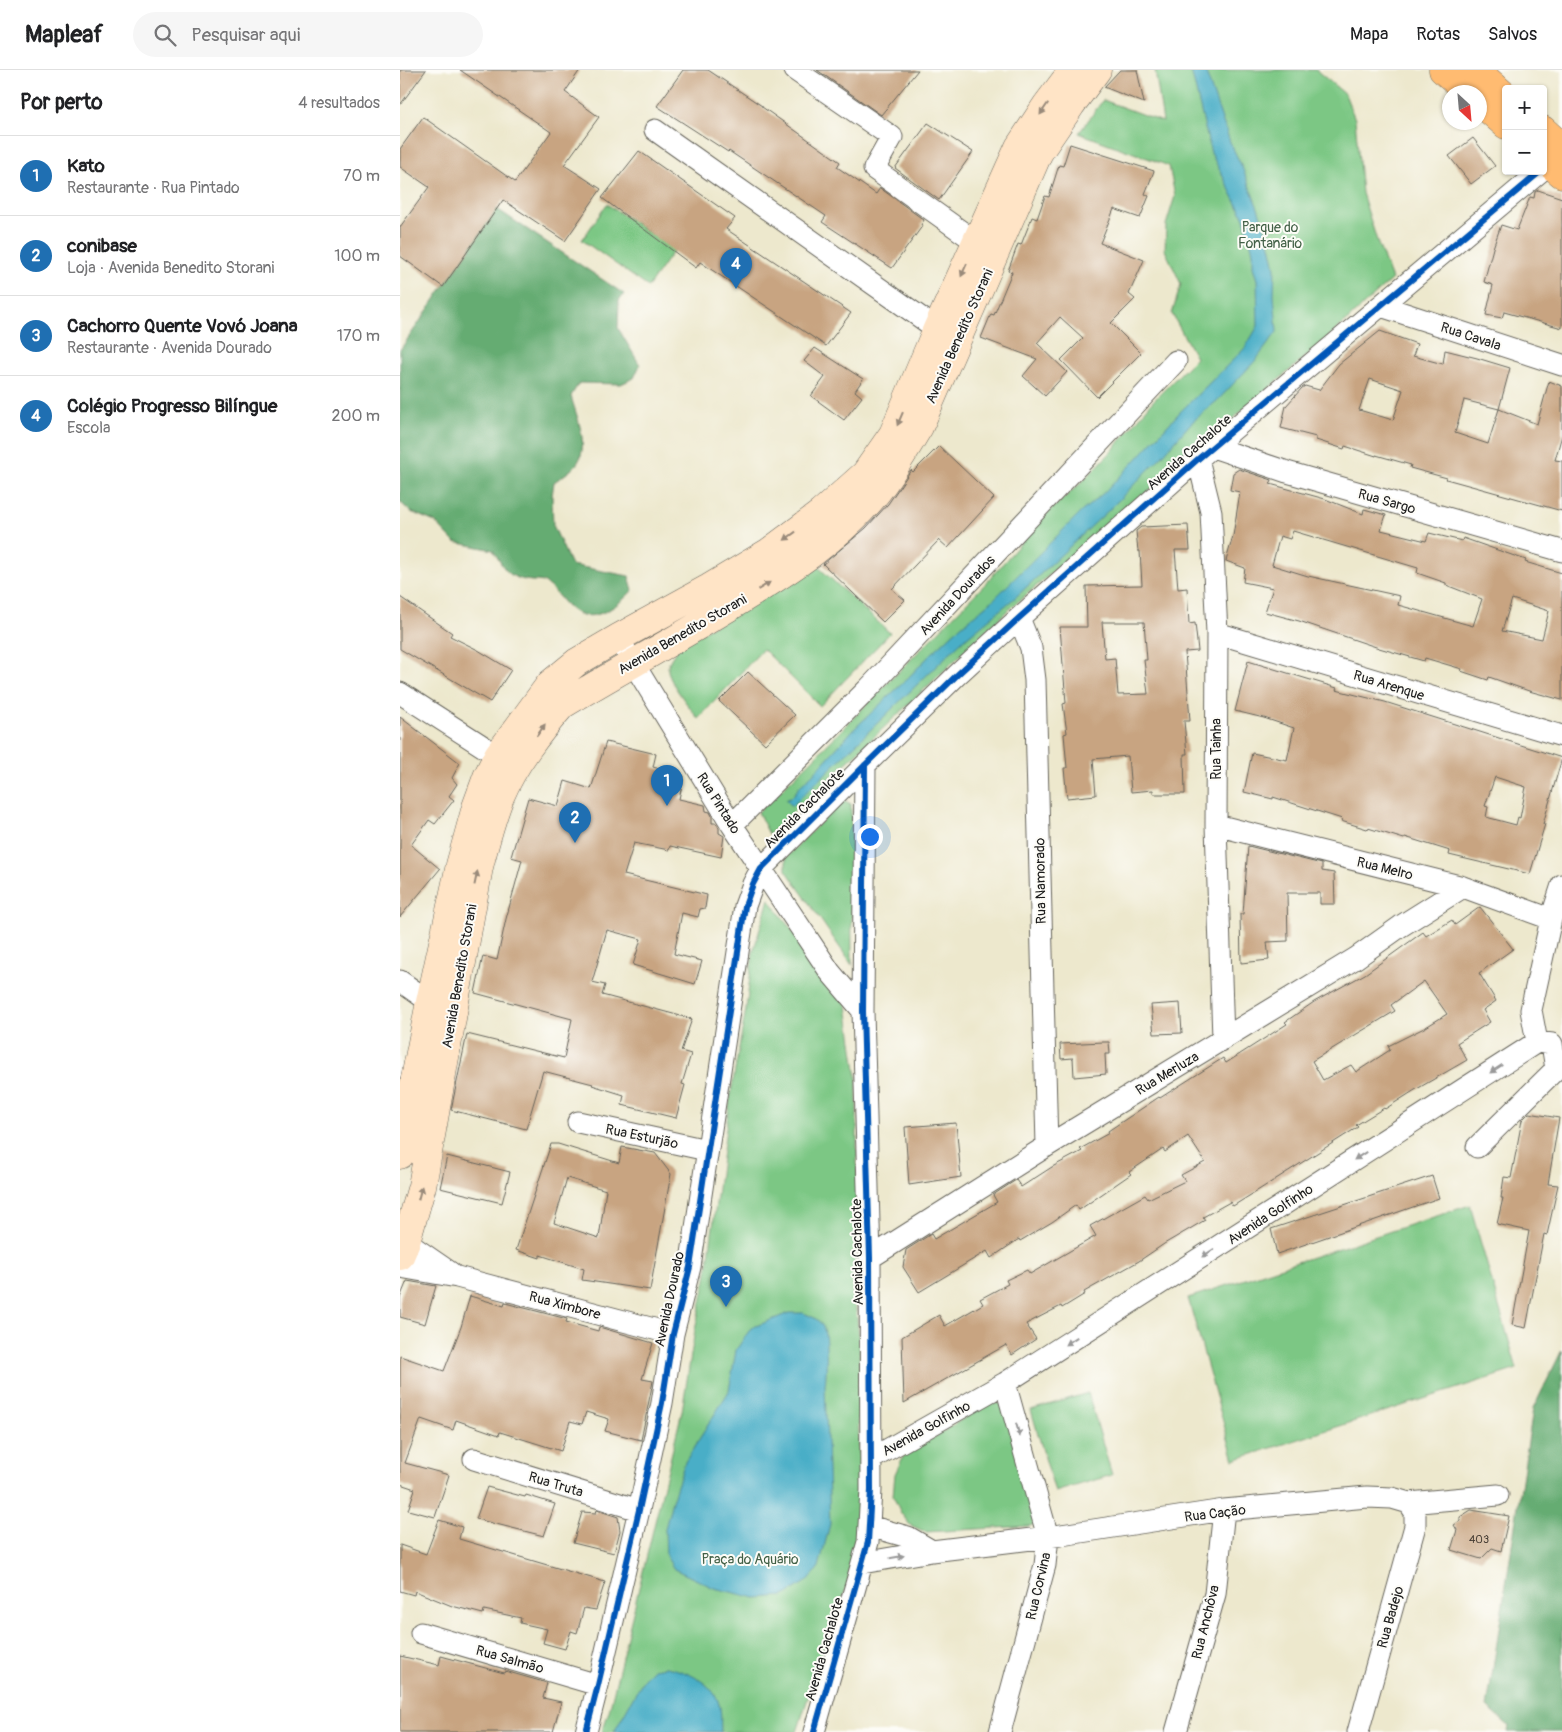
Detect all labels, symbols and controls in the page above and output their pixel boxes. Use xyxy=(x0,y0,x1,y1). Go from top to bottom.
search box xyxy=(133,12,483,57)
text: Mapleaf xyxy=(25,20,103,49)
icon: search xyxy=(151,21,179,49)
text: Pesquisar aqui xyxy=(191,23,300,47)
text: Mapa xyxy=(1350,23,1388,46)
text: Rotas xyxy=(1416,23,1460,46)
text: Salvos xyxy=(1488,23,1537,46)
north arrow xyxy=(1442,85,1487,130)
map controls xyxy=(1502,85,1547,175)
button: + xyxy=(1502,85,1547,130)
text: Por perto xyxy=(20,89,102,116)
text: 4 resultados xyxy=(298,93,380,113)
one-way arrow xyxy=(1039,102,1049,116)
button: − xyxy=(1502,130,1547,175)
text: Kato xyxy=(67,154,105,178)
text: 1 xyxy=(33,166,39,186)
text: 70 m xyxy=(343,166,380,186)
text: Restaurante · Rua Pintado xyxy=(67,178,240,198)
park label: Parque do Fontanário xyxy=(1238,219,1303,252)
text: conibase xyxy=(67,234,137,258)
text: 2 xyxy=(32,246,40,266)
text: 100 m xyxy=(334,246,380,266)
pin: 4 xyxy=(720,248,752,289)
text: Loja · Avenida Benedito Storani xyxy=(67,258,274,278)
one-way arrow xyxy=(960,263,968,277)
street label: Avenida Benedito Storani xyxy=(922,266,997,406)
text: Cachorro Quente Vovó Joana xyxy=(67,314,298,338)
street label: Rua Cavala xyxy=(1438,319,1503,354)
text: 3 xyxy=(32,326,40,346)
text: 170 m xyxy=(337,326,380,346)
text: Restaurante · Avenida Dourado xyxy=(67,338,272,358)
text: Colégio Progresso Bilíngue xyxy=(67,394,277,418)
text: 4 xyxy=(31,406,41,426)
text: 200 m xyxy=(332,406,380,426)
street label: Avenida Cachalote xyxy=(1143,411,1235,494)
one-way arrow xyxy=(895,412,903,426)
text: Escola xyxy=(67,418,110,438)
street label: Rua Sargo xyxy=(1356,485,1418,518)
one-way arrow xyxy=(783,531,797,541)
street label: Avenida Dourados xyxy=(916,551,999,639)
one-way arrow xyxy=(757,581,770,591)
street label: Avenida Benedito Storani xyxy=(615,590,750,678)
street label: Rua Arenque xyxy=(1351,667,1427,704)
street label: Rua Tainha xyxy=(1208,718,1225,780)
one-way arrow xyxy=(536,723,546,737)
pin: 1 xyxy=(651,765,683,806)
street label: Avenida Cachalote xyxy=(761,765,848,852)
street label: Rua Pintado xyxy=(693,770,744,837)
pin: 2 xyxy=(559,802,591,843)
your location xyxy=(857,824,883,850)
street label: Rua Namorado xyxy=(1031,837,1050,924)
street label: Rua Melro xyxy=(1355,853,1415,884)
one-way arrow xyxy=(472,870,480,885)
street label: Avenida Benedito Storani xyxy=(438,902,481,1049)
street label: Rua Merluza xyxy=(1133,1048,1202,1099)
one-way arrow xyxy=(1490,1064,1503,1073)
street label: Rua Esturjão xyxy=(604,1120,680,1153)
one-way arrow xyxy=(1353,1151,1366,1161)
street label: Avenida Golfinho xyxy=(1224,1180,1317,1248)
one-way arrow xyxy=(416,1185,424,1200)
street label: Avenida Cachalote xyxy=(848,1198,867,1305)
street label: Avenida Dourado xyxy=(651,1249,688,1348)
one-way arrow xyxy=(1201,1249,1215,1258)
pin: 3 xyxy=(710,1266,742,1307)
street label: Rua Ximbore xyxy=(527,1288,603,1323)
one-way arrow xyxy=(1065,1336,1078,1346)
street label: Avenida Golfinho xyxy=(879,1397,974,1460)
one-way arrow xyxy=(1015,1423,1023,1438)
street label: Rua Truta xyxy=(526,1468,585,1501)
street label: Rua Cação xyxy=(1183,1501,1247,1526)
house number: 403 xyxy=(1469,1533,1489,1546)
park label: Praça do Aquário xyxy=(701,1551,799,1568)
street label: Rua Corvina xyxy=(1022,1551,1055,1622)
one-way arrow xyxy=(889,1552,905,1560)
street label: Rua Anchôva xyxy=(1188,1583,1223,1661)
street label: Rua Badejo xyxy=(1374,1584,1408,1650)
street label: Avenida Cachalote xyxy=(802,1595,847,1703)
street label: Rua Salmão xyxy=(474,1642,546,1677)

